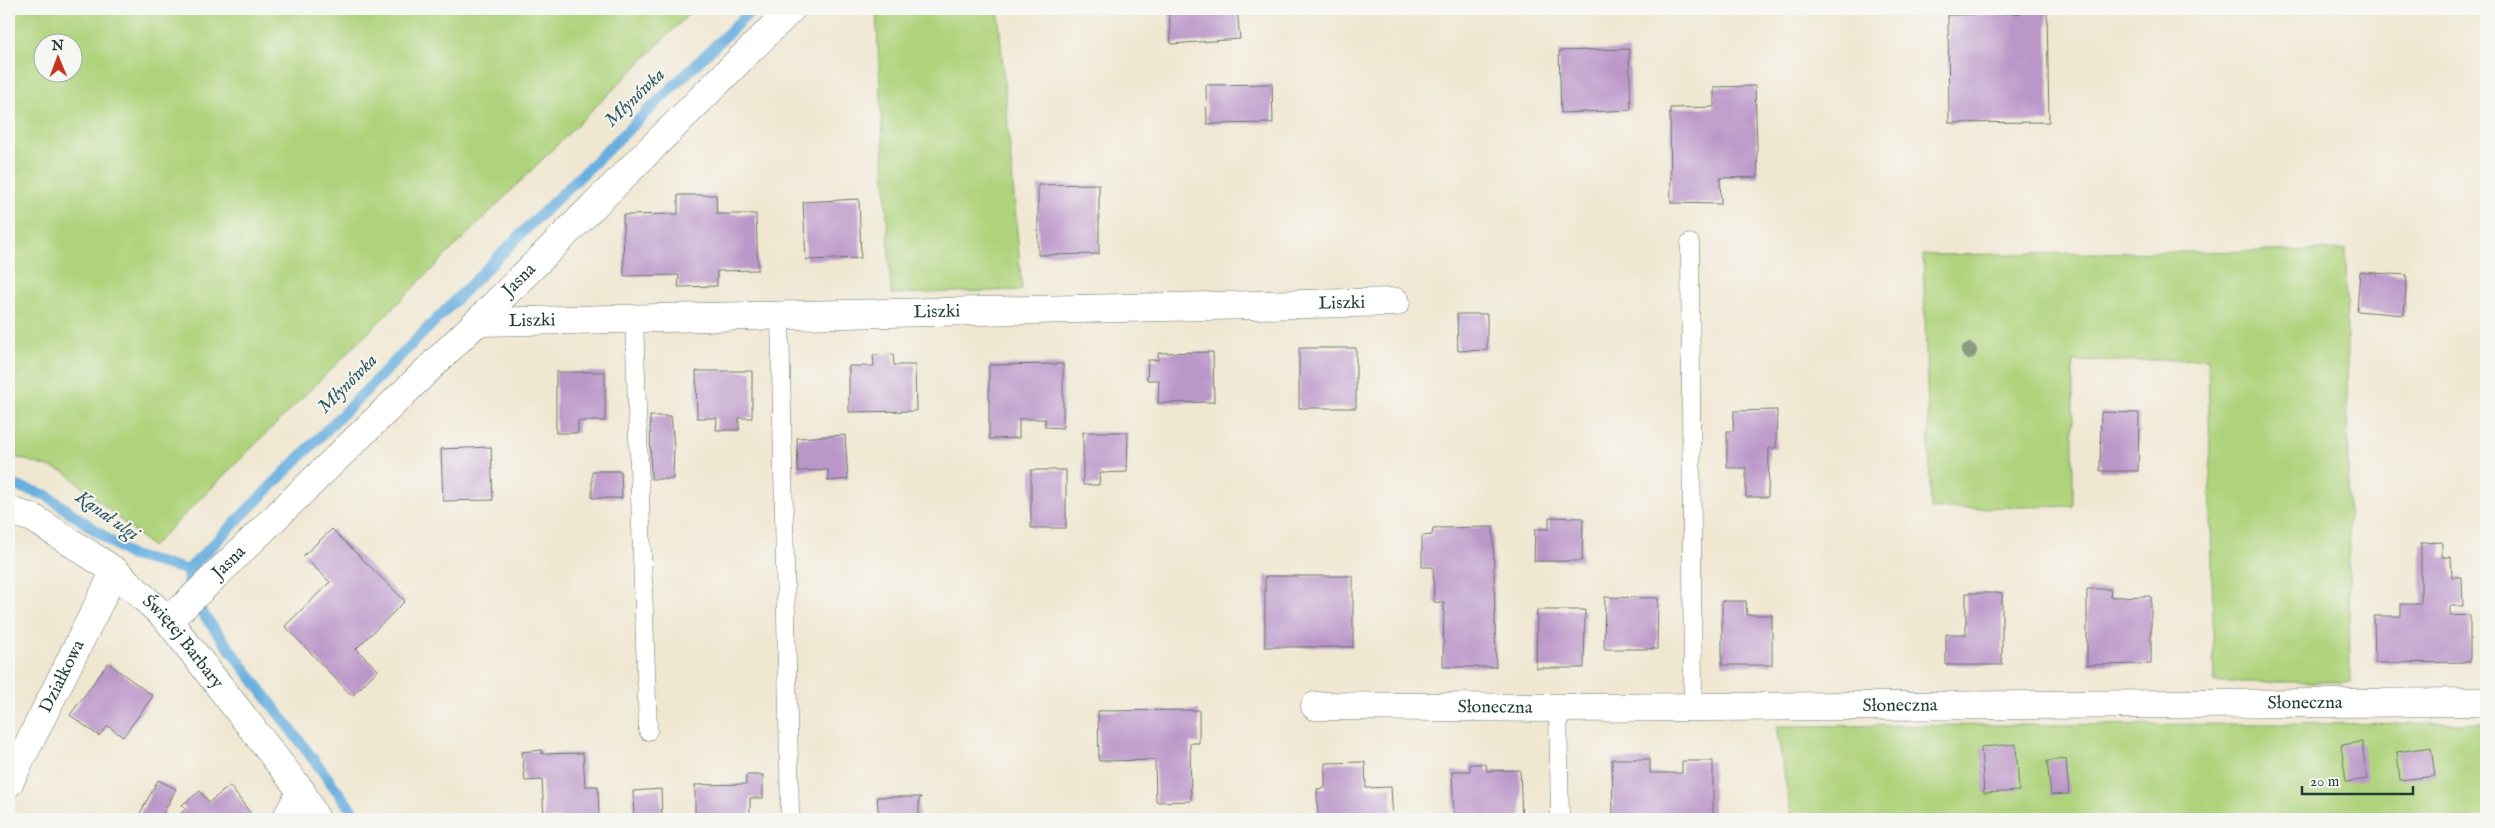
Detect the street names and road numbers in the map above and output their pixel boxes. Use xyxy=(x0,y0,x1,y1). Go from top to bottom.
street label: Jasna xyxy=(496,258,541,303)
street label: Liszki xyxy=(1318,291,1366,315)
street label: Liszki xyxy=(913,300,961,324)
street label: Liszki xyxy=(508,309,556,333)
street label: Jasna xyxy=(206,541,251,585)
street label: Świętej Barbary xyxy=(137,589,229,694)
street label: Działkowa xyxy=(34,636,90,717)
street label: Słoneczna xyxy=(2267,691,2343,715)
street label: Słoneczna xyxy=(1862,694,1938,718)
street label: Słoneczna xyxy=(1457,696,1533,719)

